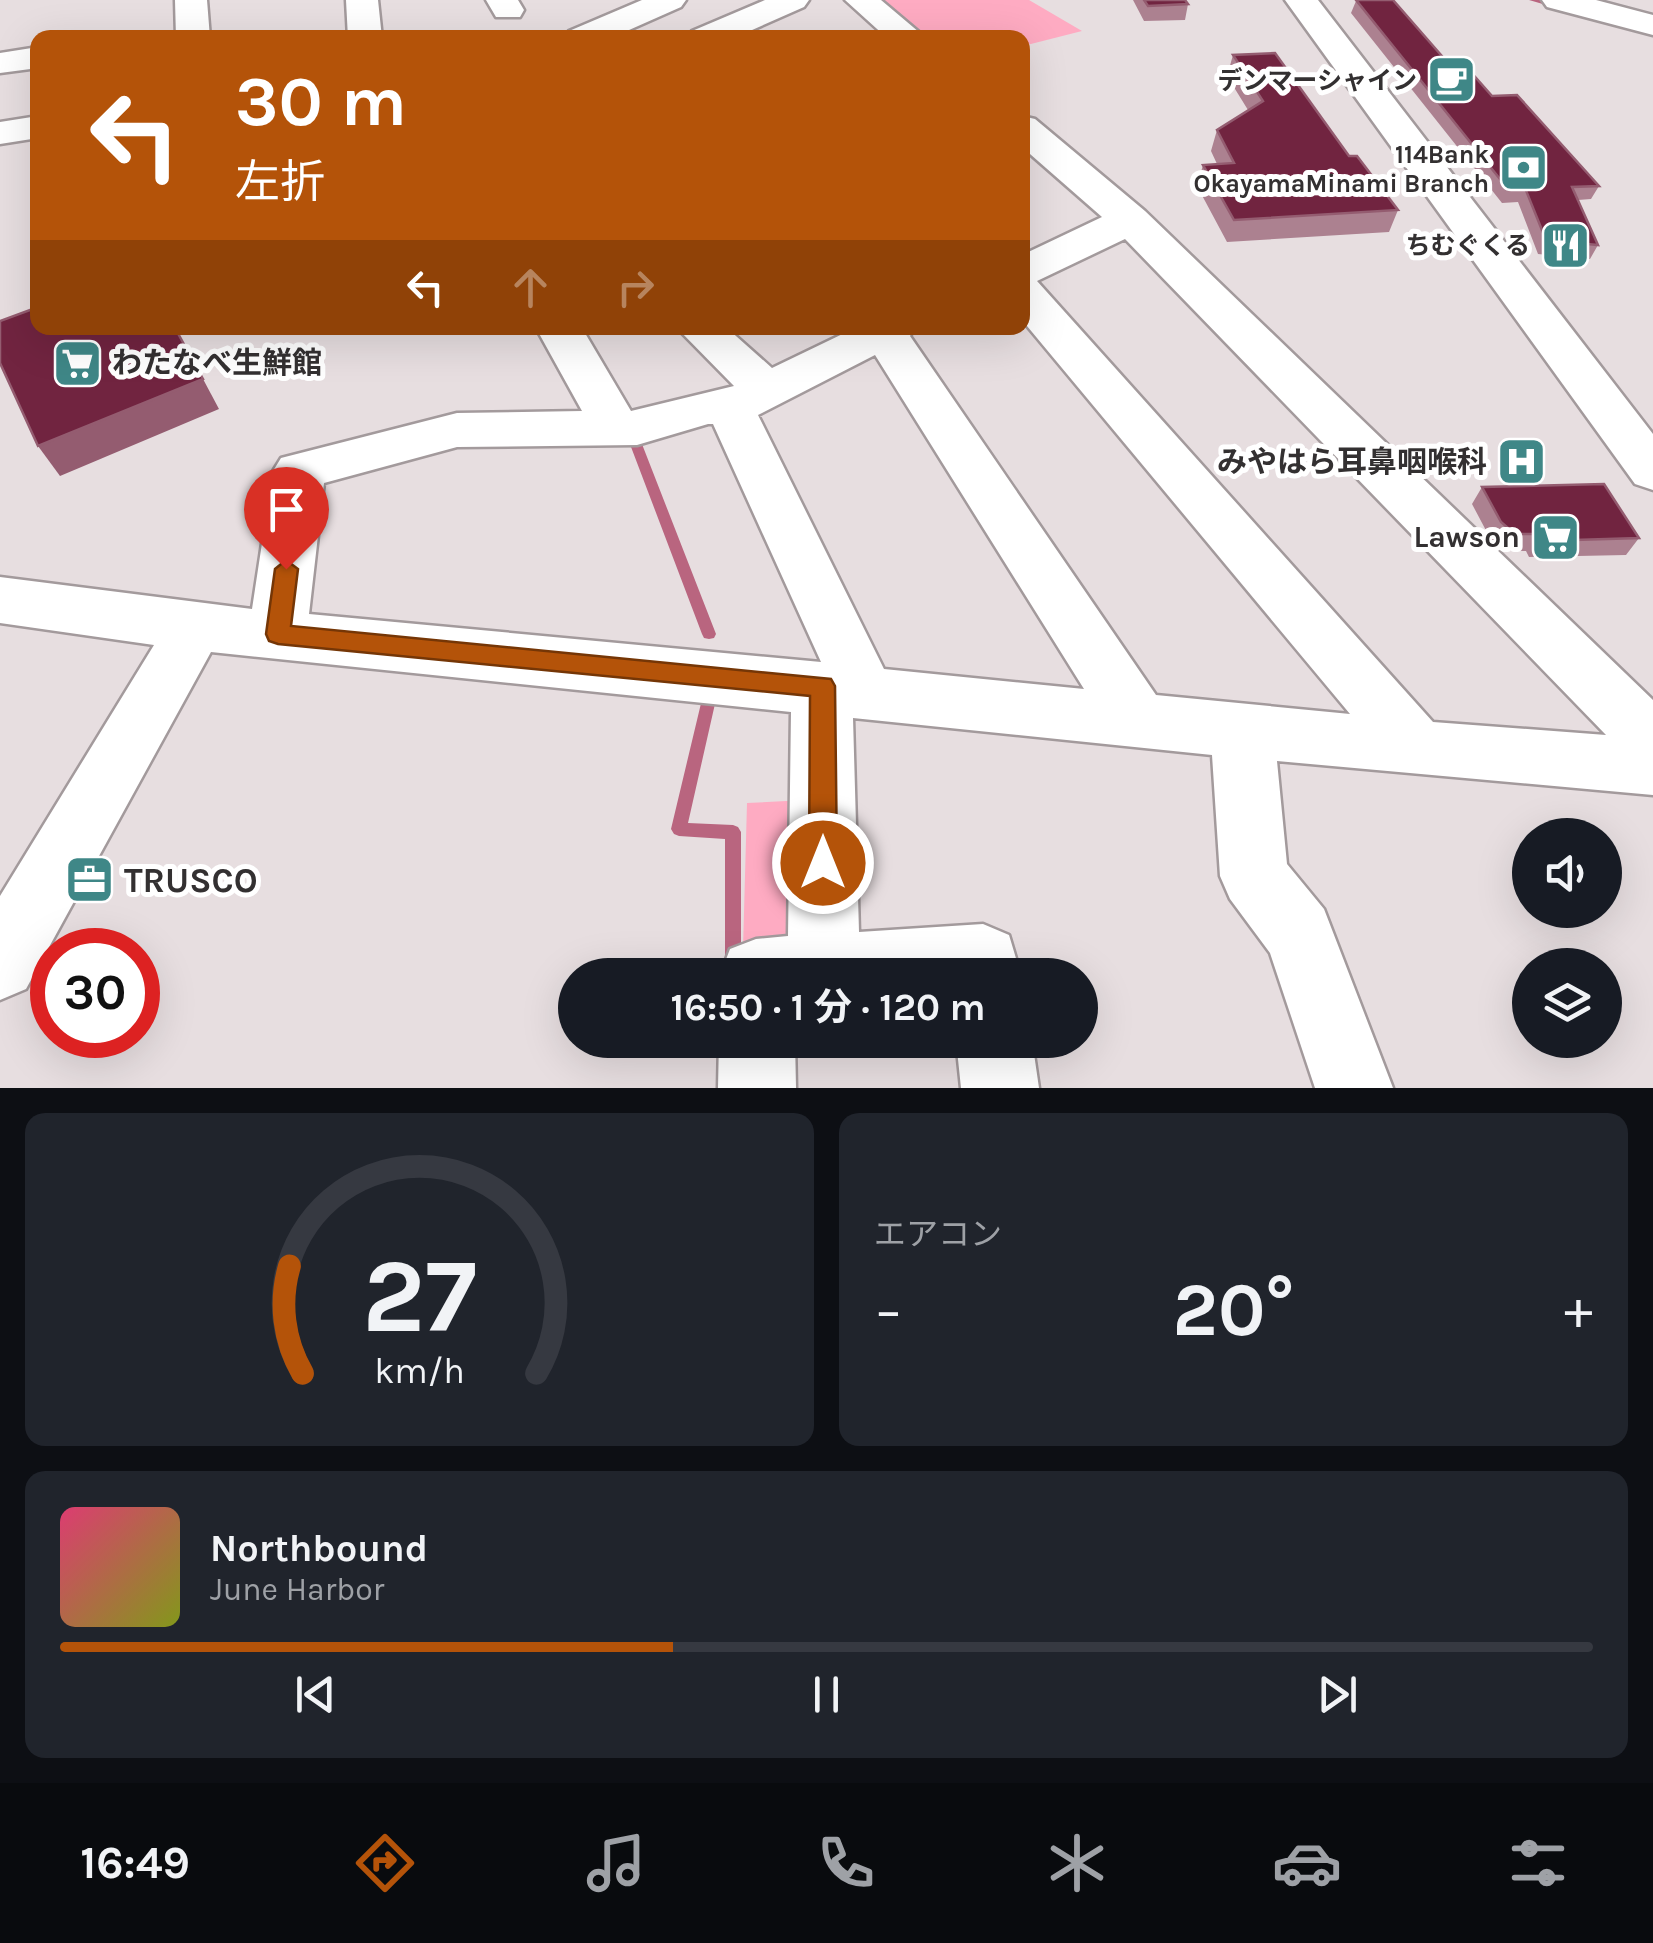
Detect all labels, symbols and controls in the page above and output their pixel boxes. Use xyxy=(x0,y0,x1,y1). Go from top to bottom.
cafe icon: デンマーシャイン xyxy=(1426,54,1478,106)
text: 30 m xyxy=(235,61,407,143)
place label: デンマーシャイン xyxy=(1217,66,1417,95)
icon: left xyxy=(70,70,200,200)
place label: 114Bank OkayamaMinami Branch xyxy=(1193,140,1489,198)
bank icon: 114Bank OkayamaMinami Branch xyxy=(1498,142,1550,194)
text: 左折 xyxy=(235,156,325,208)
restaurant icon: ちむぐくる xyxy=(1539,219,1591,271)
place label: ちむぐくる xyxy=(1405,231,1530,260)
icon: left xyxy=(398,260,453,315)
icon: ahead xyxy=(503,260,558,315)
icon: right xyxy=(608,260,663,315)
supermarket icon: わたなべ生鮮館 xyxy=(51,337,103,389)
place label: わたなべ生鮮館 xyxy=(112,345,322,381)
hospital icon: みやはら耳鼻咽喉科 xyxy=(1496,436,1548,488)
place label: みやはら耳鼻咽喉科 xyxy=(1217,444,1487,480)
pin xyxy=(244,467,329,570)
icon: arrive xyxy=(259,482,314,537)
supermarket icon: Lawson xyxy=(1529,511,1581,563)
place label: Lawson xyxy=(1413,519,1520,555)
position arrow xyxy=(771,811,875,915)
map controls xyxy=(1512,818,1622,1058)
button: sound xyxy=(1512,818,1622,928)
office icon: TRUSCO xyxy=(63,854,115,906)
place label: TRUSCO xyxy=(124,860,258,901)
speed limit sign: 30 xyxy=(30,928,160,1058)
button: layers xyxy=(1512,948,1622,1058)
text: 16:50 · 1 分 · 120 m xyxy=(670,985,986,1030)
text: エアコン xyxy=(874,1216,1002,1253)
text: 27 xyxy=(362,1236,477,1357)
text: 20° xyxy=(1173,1266,1294,1354)
text: − xyxy=(874,1278,903,1342)
text: + xyxy=(1564,1278,1593,1342)
text: km/h xyxy=(374,1350,465,1392)
text: Northbound xyxy=(210,1526,428,1571)
text: June Harbor xyxy=(210,1571,384,1608)
icon: previous xyxy=(288,1667,343,1722)
icon: pause xyxy=(799,1667,854,1722)
icon: next xyxy=(1310,1667,1365,1722)
icon: directions xyxy=(350,1828,420,1898)
icon: music xyxy=(581,1828,651,1898)
icon: phone xyxy=(811,1828,881,1898)
icon: climate xyxy=(1042,1828,1112,1898)
icon: car xyxy=(1272,1828,1342,1898)
icon: filters xyxy=(1503,1828,1573,1898)
text: 16:49 xyxy=(80,1837,190,1889)

